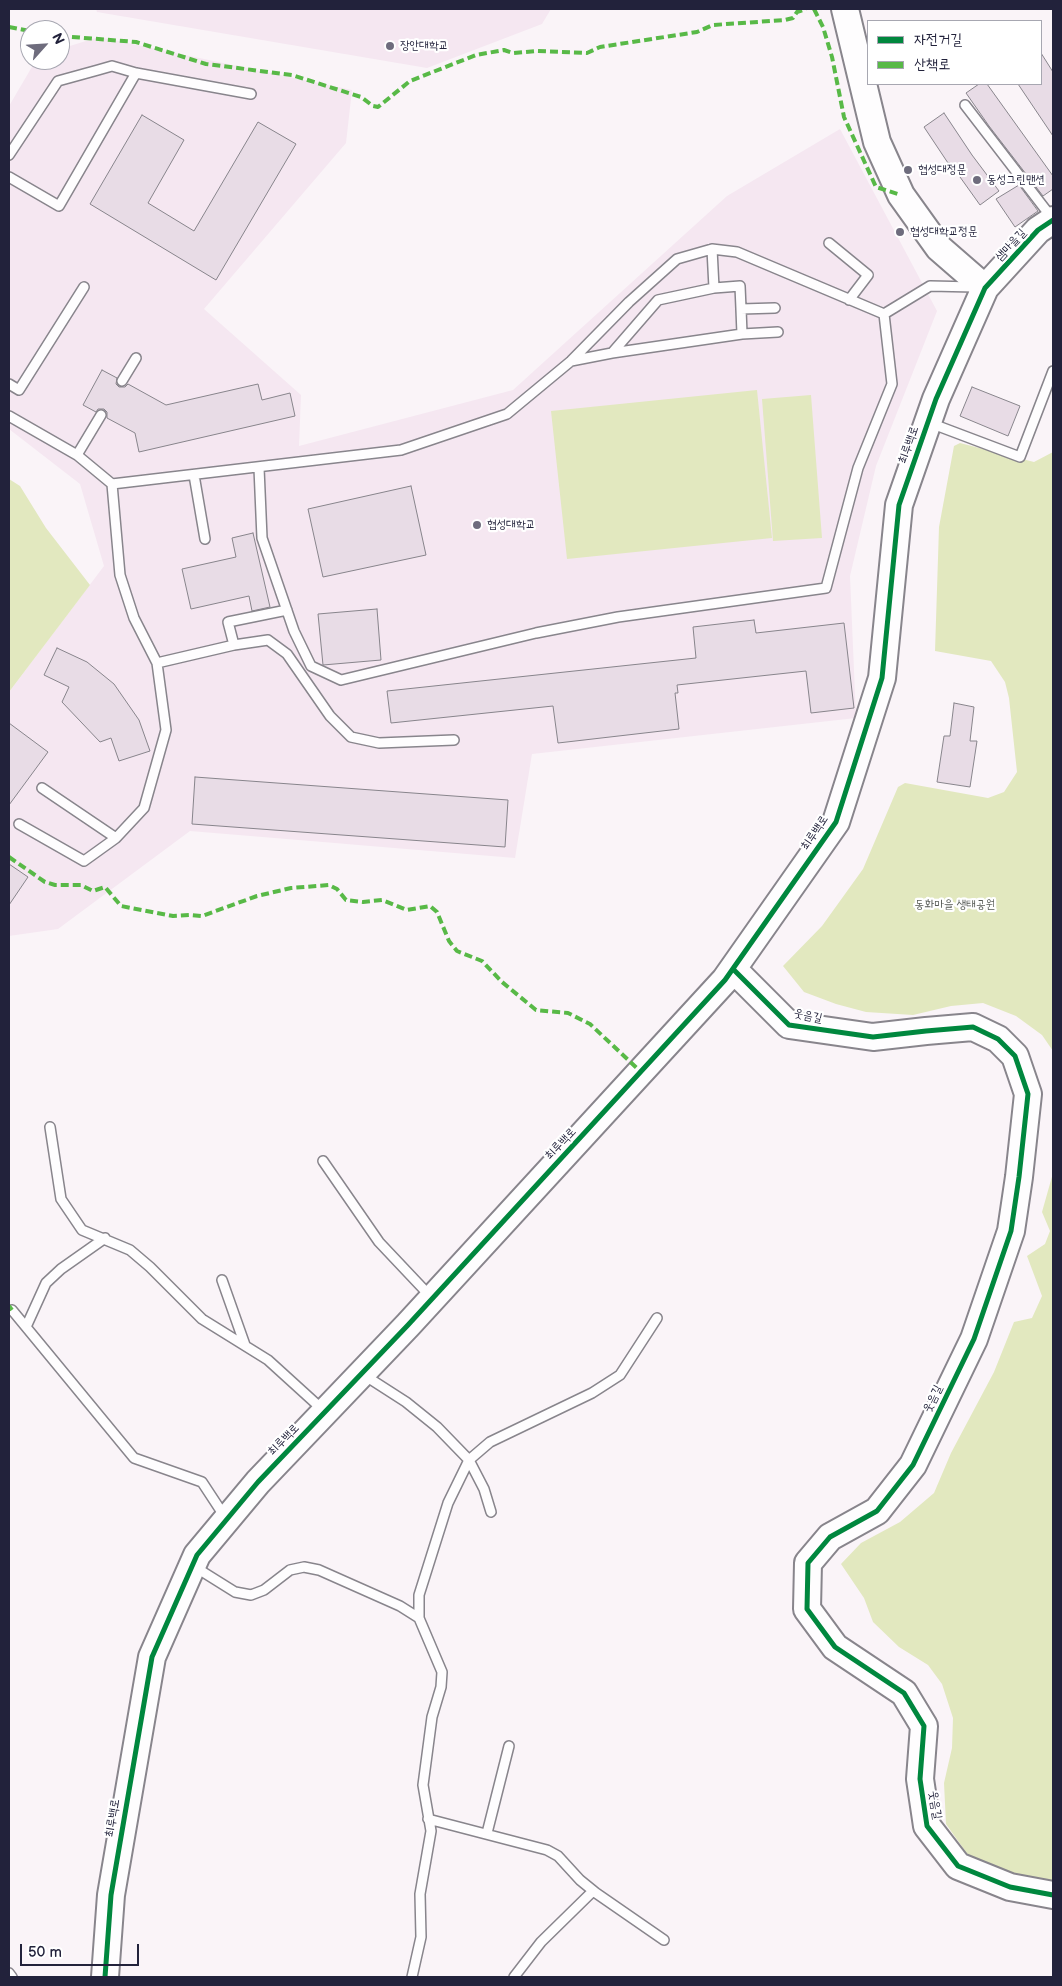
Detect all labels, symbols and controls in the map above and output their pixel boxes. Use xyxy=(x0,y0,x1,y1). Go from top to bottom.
north arrow xyxy=(20,20,70,70)
legend xyxy=(867,20,1042,85)
text: N xyxy=(48,30,68,47)
text: 자전거길 xyxy=(914,30,962,49)
place label: 장안대학교 xyxy=(400,39,448,53)
marker: 장안대학교 xyxy=(384,40,396,52)
text: 산책로 xyxy=(914,55,950,74)
place label: 협성대정문 xyxy=(918,163,966,177)
marker: 협성대정문 xyxy=(902,164,914,176)
place label: 동성그린맨션 xyxy=(987,173,1045,187)
marker: 동성그린맨션 xyxy=(971,174,983,186)
place label: 협성대학교정문 xyxy=(910,225,978,239)
marker: 협성대학교정문 xyxy=(894,226,906,238)
street label: 샘마을길 xyxy=(993,226,1029,264)
street label: 최루백로 xyxy=(896,424,922,466)
place label: 협성대학교 xyxy=(487,518,535,532)
marker: 협성대학교 xyxy=(471,519,483,531)
street label: 최루백로 xyxy=(798,813,832,853)
park label: 동화마을 생태공원 xyxy=(915,898,995,912)
street label: 웃음길 xyxy=(792,1006,824,1026)
street label: 최루백로 xyxy=(543,1125,579,1163)
street label: 웃음길 xyxy=(920,1383,946,1415)
street label: 최루백로 xyxy=(265,1421,303,1459)
street label: 웃음길 xyxy=(926,1790,944,1820)
street label: 최루백로 xyxy=(103,1798,123,1838)
scale bar xyxy=(22,1934,141,1966)
text: 50 m xyxy=(28,1943,62,1962)

